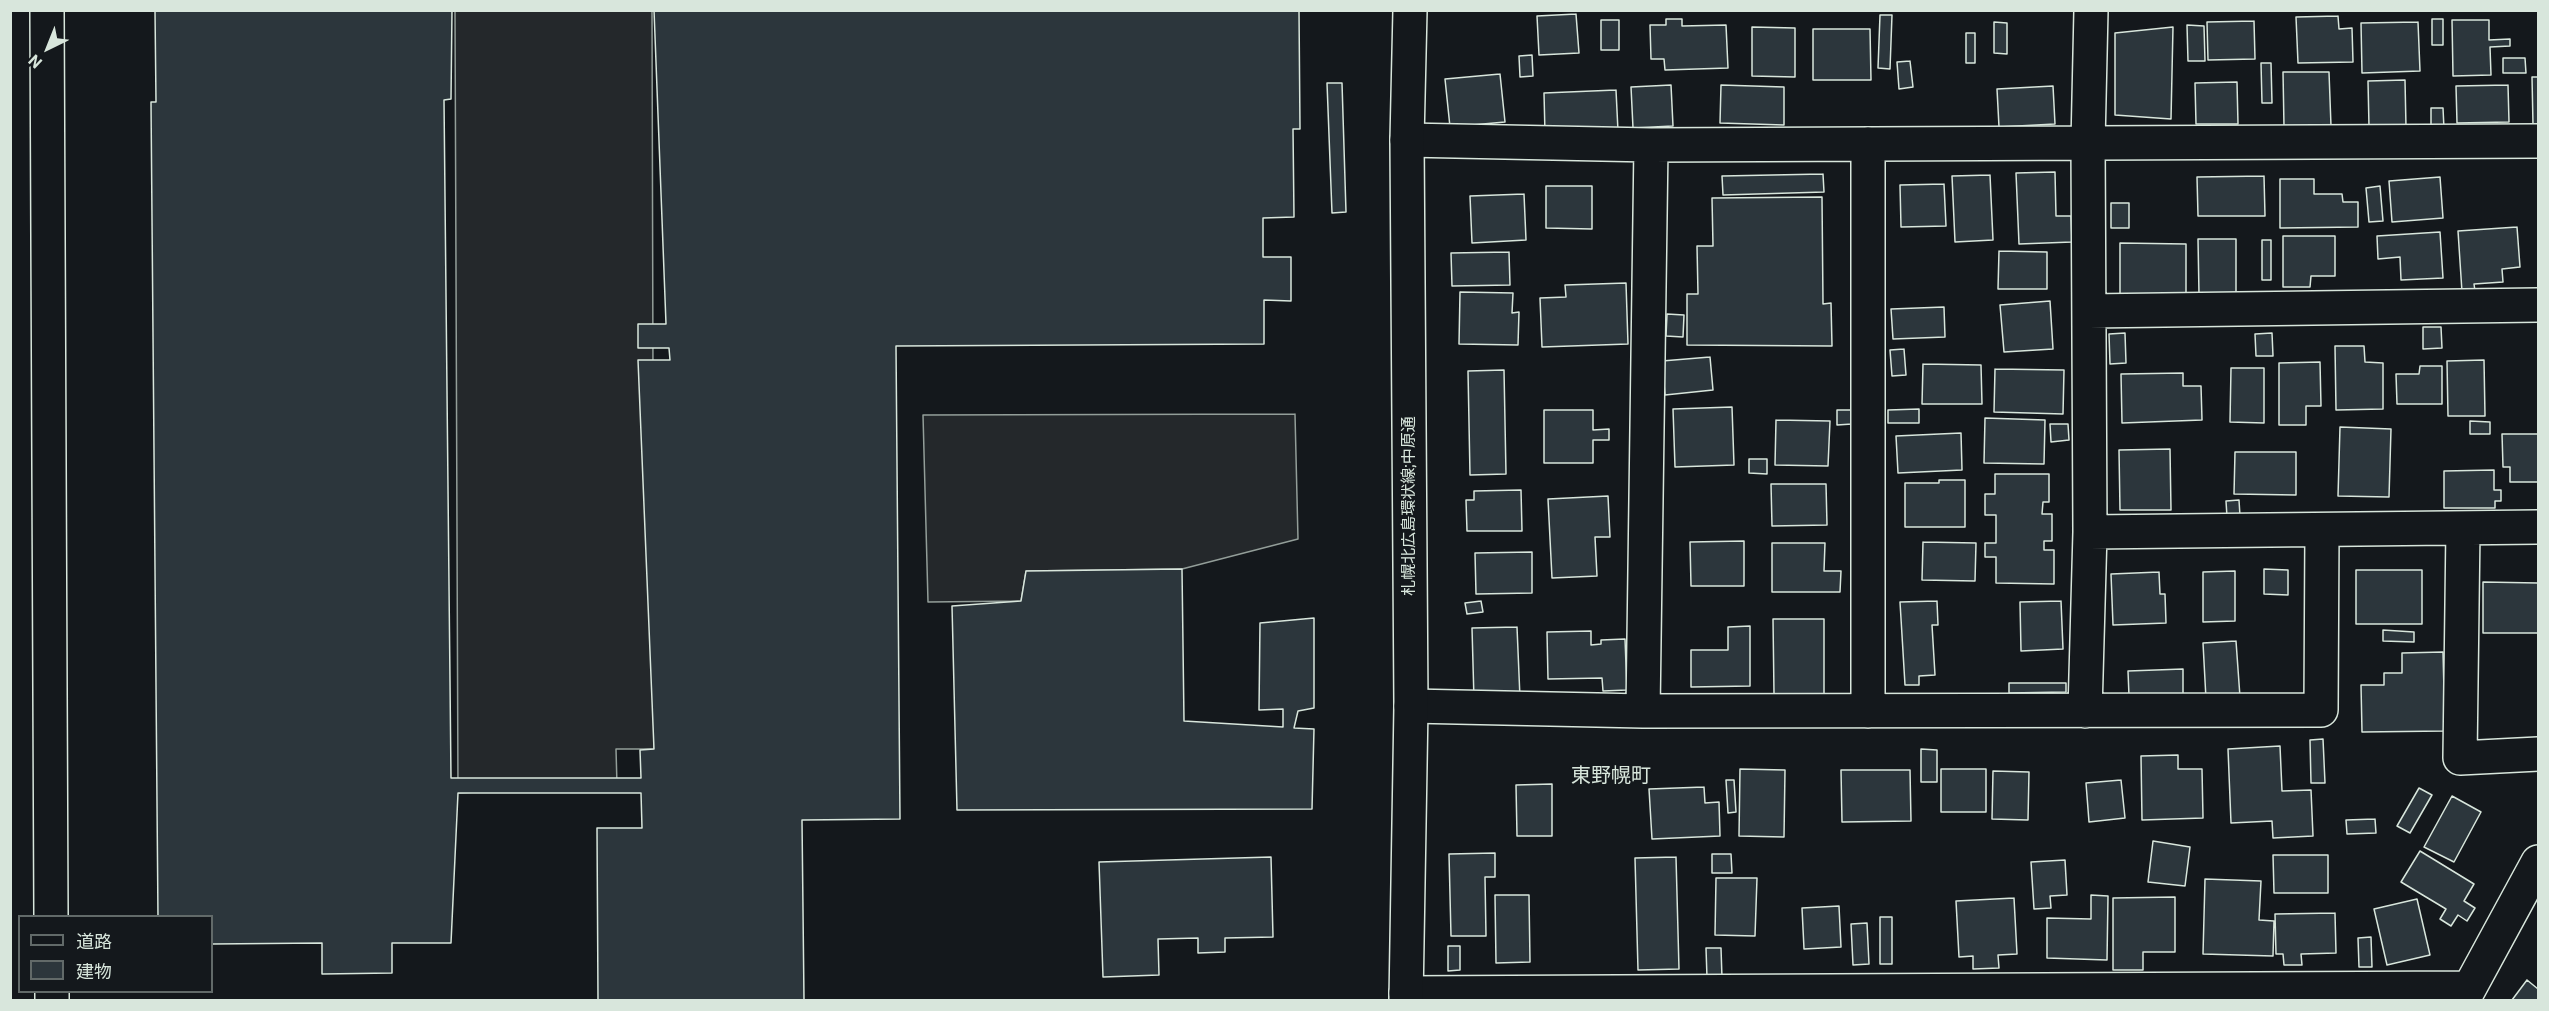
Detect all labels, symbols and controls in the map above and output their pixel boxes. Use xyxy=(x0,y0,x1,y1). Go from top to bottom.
north arrow xyxy=(18,18,78,78)
text: N xyxy=(25,51,46,72)
street label: 札幌北広島環状線;中原通 xyxy=(1400,416,1420,596)
district label: 東野幌町 xyxy=(1571,765,1651,789)
legend xyxy=(18,915,213,993)
text: 道路 xyxy=(76,931,112,952)
text: 建物 xyxy=(76,961,112,982)

